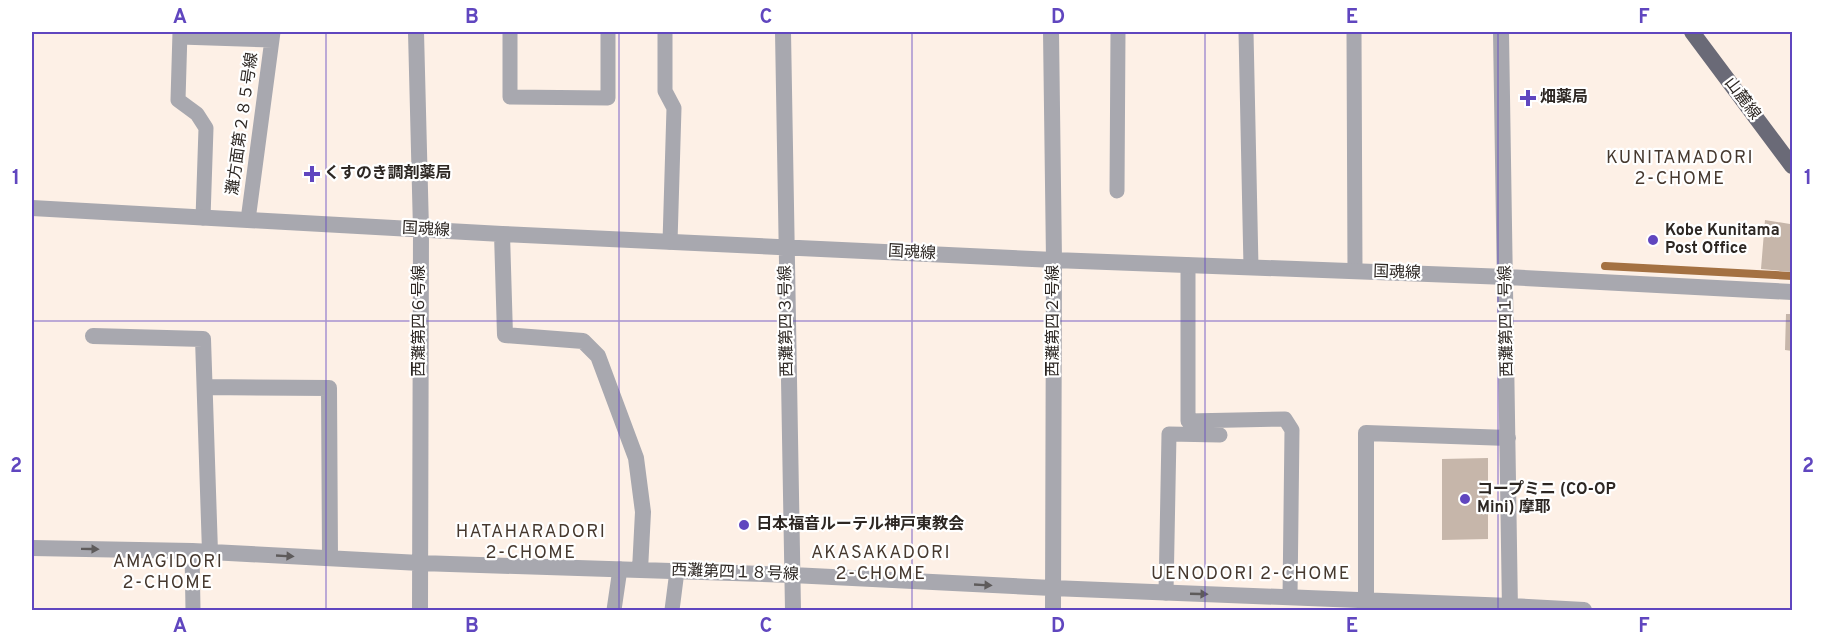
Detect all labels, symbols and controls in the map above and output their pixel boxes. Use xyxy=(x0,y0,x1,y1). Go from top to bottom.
text: A xyxy=(173,5,187,31)
text: B xyxy=(465,5,479,31)
text: C xyxy=(760,5,772,31)
text: D xyxy=(1051,5,1065,31)
text: E xyxy=(1346,5,1358,31)
text: F xyxy=(1638,5,1650,31)
street label: 灘方面第２８５号線 xyxy=(223,51,263,197)
street label: 山麓線 xyxy=(1720,74,1764,124)
place label: 畑薬局 xyxy=(1540,88,1588,108)
marker: 畑薬局 xyxy=(1521,91,1535,105)
district label: KUNITAMADORI 2-CHOME xyxy=(1606,147,1754,191)
place label: くすのき調剤薬局 xyxy=(324,164,452,184)
text: 1 xyxy=(12,166,20,192)
text: 1 xyxy=(1804,166,1812,192)
marker: くすのき調剤薬局 xyxy=(305,167,319,181)
street label: 国魂線 xyxy=(402,219,450,241)
place label: Kobe Kunitama Post Office xyxy=(1665,221,1780,259)
marker: Kobe Kunitama Post Office xyxy=(1646,233,1660,247)
street label: 国魂線 xyxy=(888,242,936,264)
street label: 国魂線 xyxy=(1373,262,1421,284)
street label: 西灘第四６号線 xyxy=(410,265,430,377)
street label: 西灘第四３号線 xyxy=(776,265,798,377)
street label: 西灘第四２号線 xyxy=(1044,265,1064,377)
street label: 西灘第四１号線 xyxy=(1496,265,1518,377)
text: 2 xyxy=(10,454,22,480)
text: 2 xyxy=(1802,454,1814,480)
place label: コープミニ (CO-OP Mini) 摩耶 xyxy=(1477,480,1616,518)
marker: コープミニ (CO-OP Mini) 摩耶 xyxy=(1458,492,1472,506)
place label: 日本福音ルーテル神戸東教会 xyxy=(756,514,964,535)
marker: 日本福音ルーテル神戸東教会 xyxy=(737,518,751,532)
district label: HATAHARADORI 2-CHOME xyxy=(456,521,606,565)
district label: AKASAKADORI 2-CHOME xyxy=(811,542,951,586)
one-way arrow xyxy=(80,544,99,553)
district label: AMAGIDORI 2-CHOME xyxy=(113,551,223,595)
one-way arrow xyxy=(275,551,294,560)
street label: 西灘第四１８号線 xyxy=(671,561,799,585)
district label: UENODORI 2-CHOME xyxy=(1151,563,1351,586)
one-way arrow xyxy=(974,580,993,589)
one-way arrow xyxy=(1190,589,1209,598)
text: A xyxy=(173,614,187,640)
text: B xyxy=(465,614,479,640)
text: C xyxy=(760,614,772,640)
text: D xyxy=(1051,614,1065,640)
text: E xyxy=(1346,614,1358,640)
text: F xyxy=(1638,614,1650,640)

